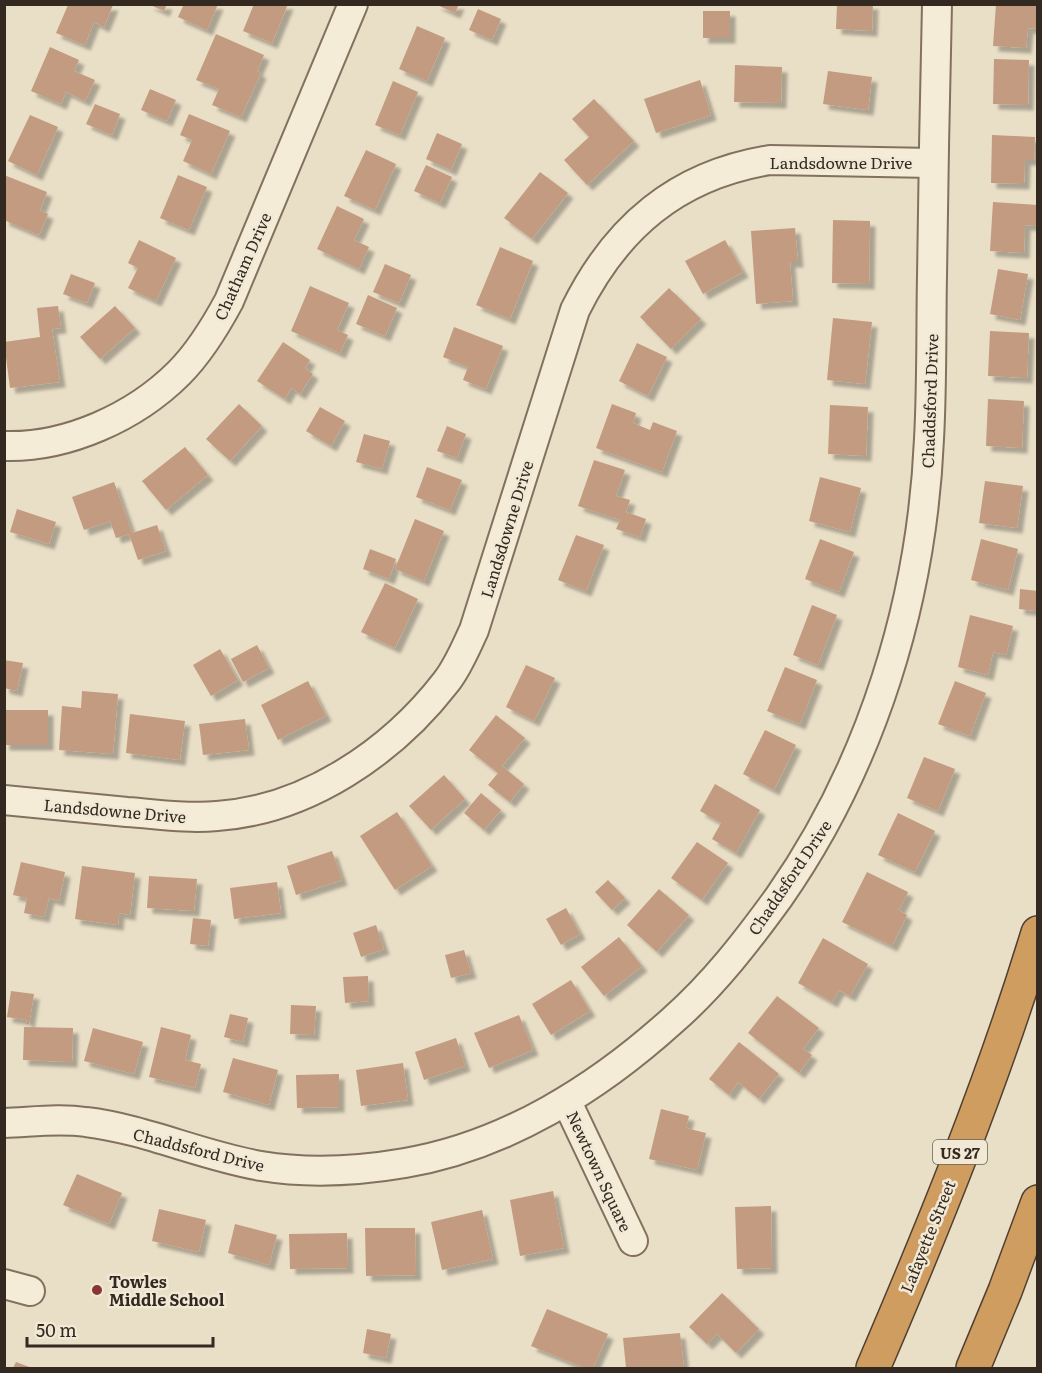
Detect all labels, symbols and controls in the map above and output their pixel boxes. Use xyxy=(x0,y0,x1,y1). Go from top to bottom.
street label: Landsdowne Drive xyxy=(770,150,912,174)
street label: Chatham Drive xyxy=(207,208,277,324)
street label: Chaddsford Drive xyxy=(915,333,943,469)
street label: Landsdowne Drive xyxy=(474,457,538,601)
street label: Landsdowne Drive xyxy=(43,792,187,828)
street label: Chaddsford Drive xyxy=(741,815,837,939)
street label: Newtown Square xyxy=(561,1107,639,1235)
street label: Chaddsford Drive xyxy=(131,1121,267,1177)
road number: US 27 xyxy=(933,1140,987,1164)
street label: Lafayette Street xyxy=(893,1176,961,1296)
place label: Towles Middle School xyxy=(109,1269,225,1311)
marker: Towles Middle School xyxy=(90,1283,104,1297)
scale bar xyxy=(27,1310,213,1348)
text: 50 m xyxy=(36,1316,77,1343)

